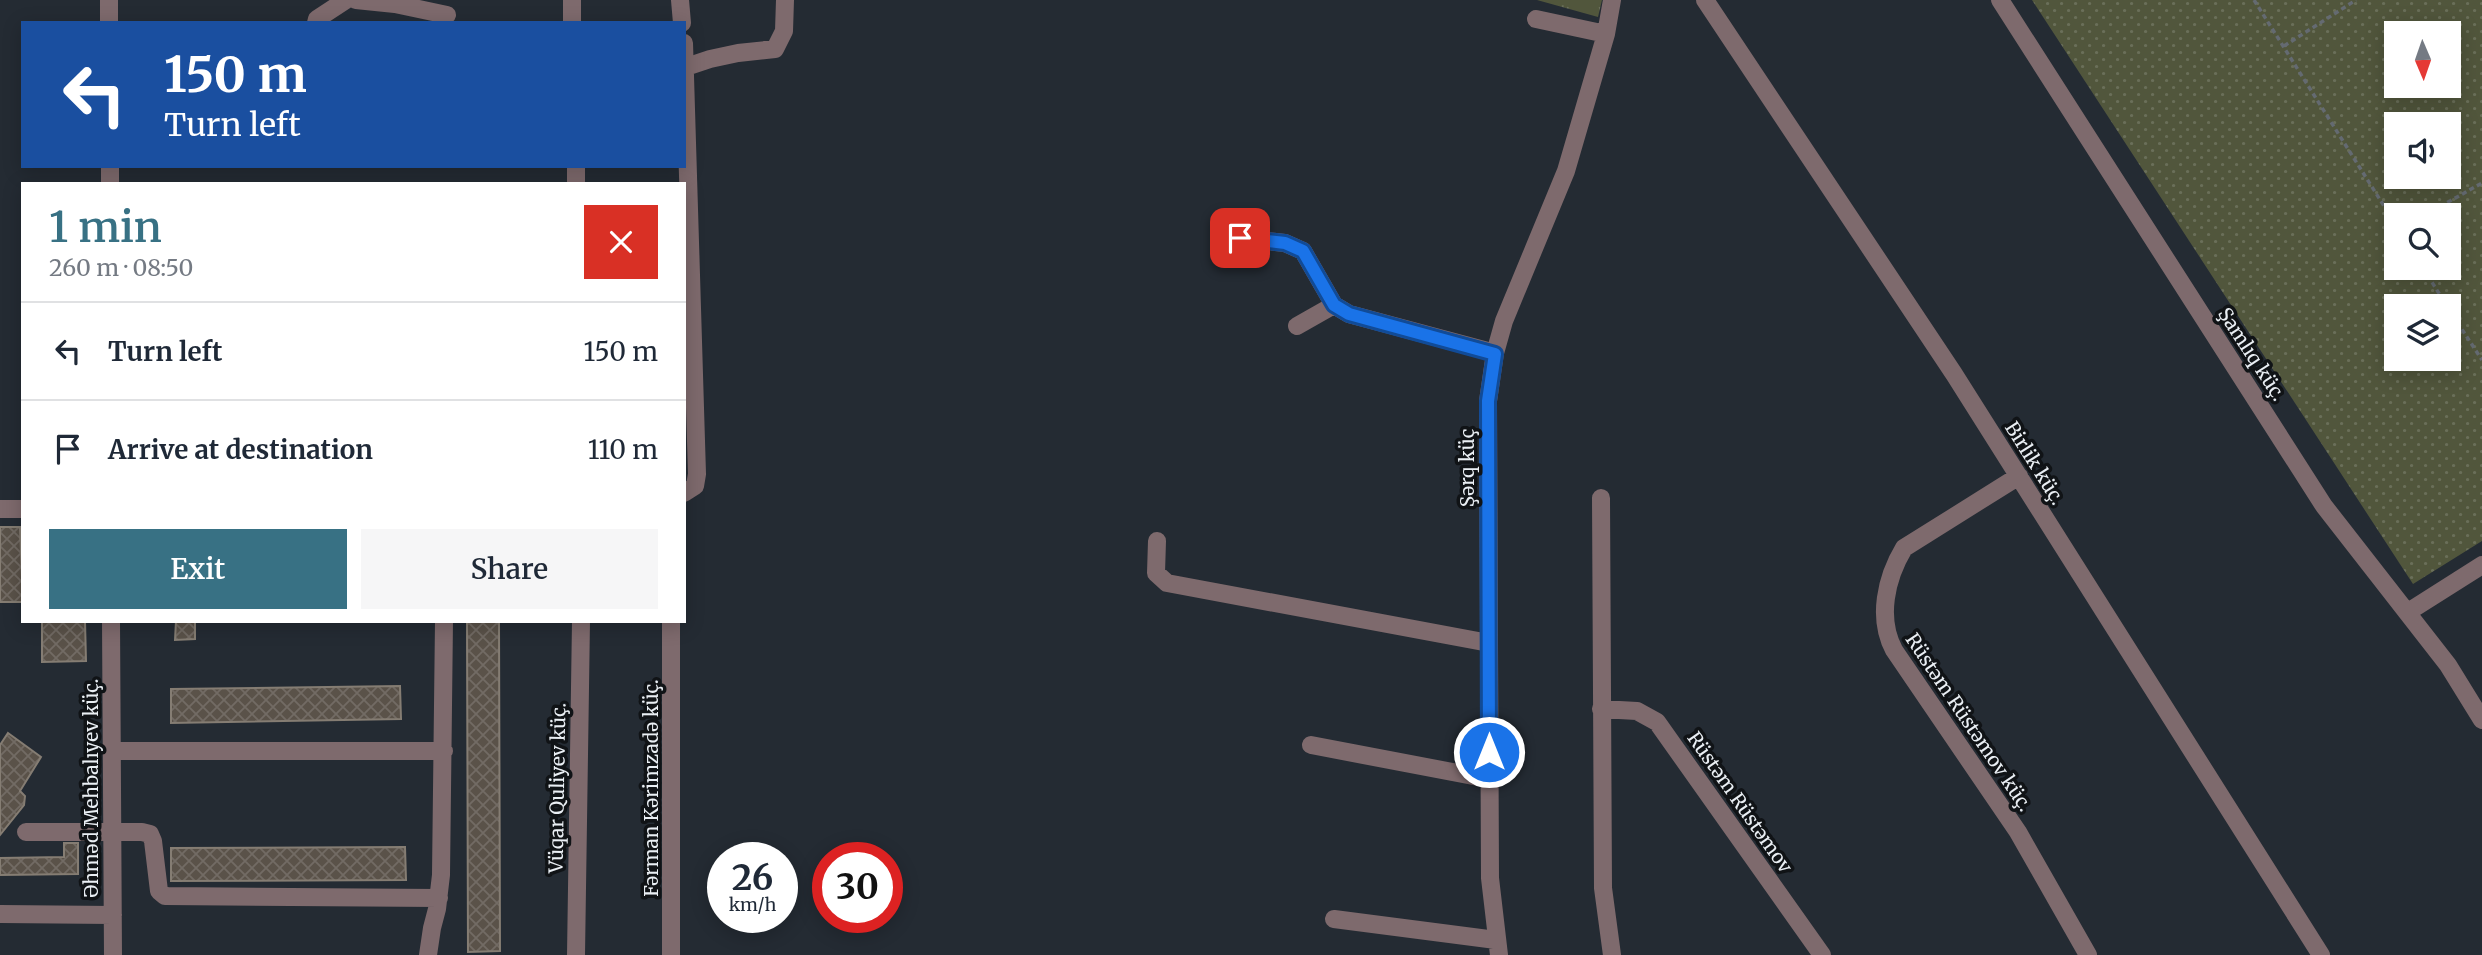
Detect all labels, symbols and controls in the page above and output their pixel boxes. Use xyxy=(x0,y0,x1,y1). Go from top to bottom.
north arrow xyxy=(2384,21,2460,98)
map controls xyxy=(2384,21,2461,371)
text: 150 m xyxy=(164,44,307,105)
icon: left xyxy=(49,49,140,140)
text: Turn left xyxy=(164,105,301,145)
button: sound xyxy=(2384,112,2461,189)
text: 1 min xyxy=(49,201,162,253)
button: search xyxy=(2384,203,2461,280)
button: close xyxy=(584,205,658,279)
pin xyxy=(1210,208,1270,268)
icon: arrive xyxy=(1221,219,1259,257)
text: 260 m · 08:50 xyxy=(49,253,193,282)
button: layers xyxy=(2384,294,2461,371)
street label: Şamlıq küç. xyxy=(2213,303,2291,405)
icon: left xyxy=(49,332,87,370)
text: Turn left xyxy=(108,335,222,368)
text: 150 m xyxy=(584,335,658,368)
street label: Birlik küç. xyxy=(2000,417,2070,509)
street label: Şərq küç xyxy=(1455,429,1479,507)
icon: arrive xyxy=(49,430,87,468)
text: Arrive at destination xyxy=(108,433,373,466)
text: 110 m xyxy=(588,433,658,466)
button: Exit xyxy=(49,529,347,609)
button: Share xyxy=(361,529,658,609)
street label: Rüstəm Rüstəmov küç. xyxy=(1901,628,2037,816)
street label: Əhməd Mehbalıyev küç. xyxy=(79,679,103,897)
street label: Fərman Kərimzadə küç. xyxy=(639,679,663,897)
street label: Vüqar Quliyev küç. xyxy=(543,703,570,874)
position arrow xyxy=(1452,715,1526,789)
street label: Rüstəm Rüstəmov xyxy=(1682,727,1798,877)
speed limit sign: 30 xyxy=(812,842,903,933)
text: 26 xyxy=(732,856,773,900)
text: km/h xyxy=(729,893,776,916)

